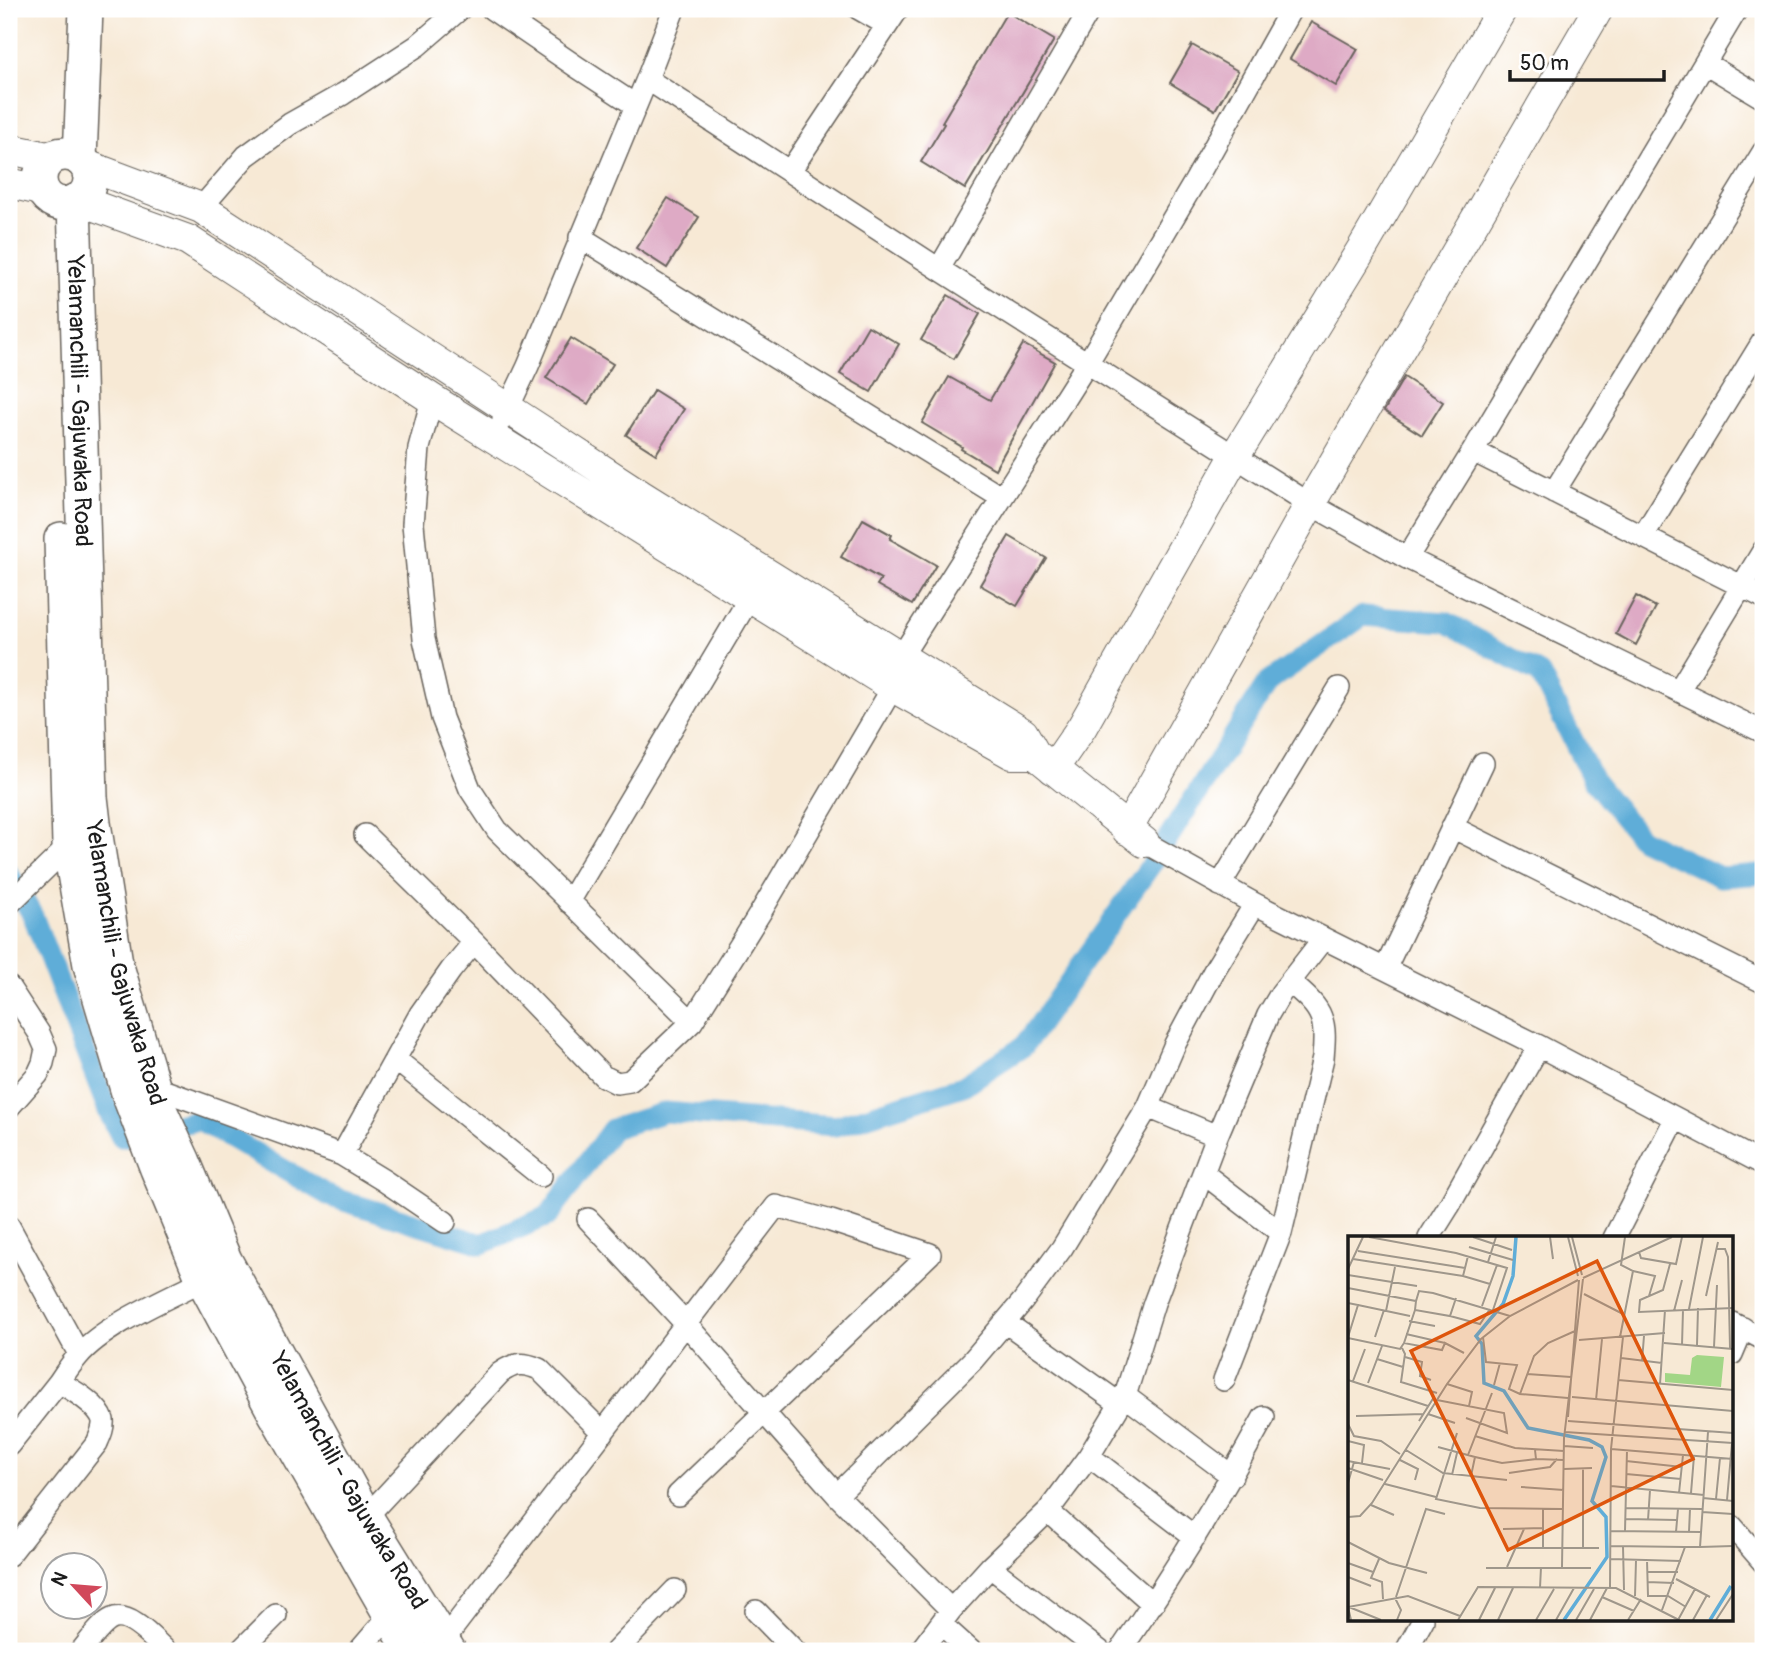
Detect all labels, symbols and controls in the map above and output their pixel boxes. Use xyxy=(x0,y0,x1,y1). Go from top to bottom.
scale bar xyxy=(1510,38,1664,82)
text: 50 m xyxy=(1520,50,1569,77)
street label: Yelamanchili - Gajuwaka Road xyxy=(61,254,98,547)
street label: Yelamanchili - Gajuwaka Road xyxy=(79,817,173,1109)
inset map xyxy=(1348,1236,1734,1622)
street label: Yelamanchili - Gajuwaka Road xyxy=(263,1346,434,1615)
north arrow xyxy=(38,1552,108,1622)
text: N xyxy=(46,1568,73,1590)

